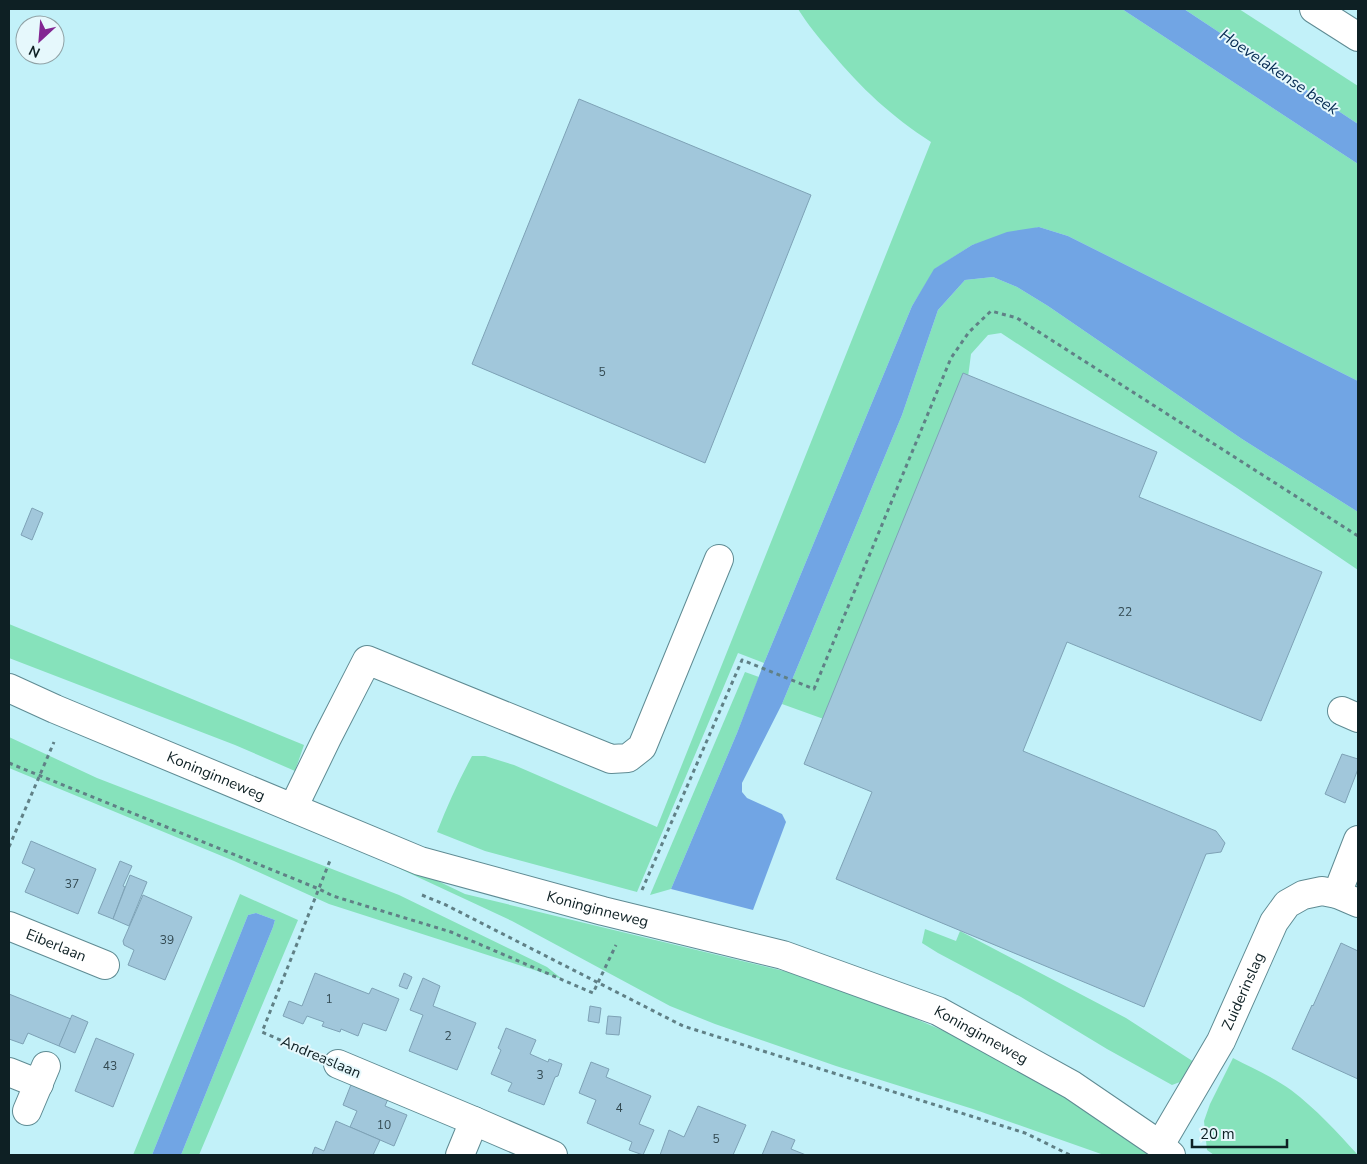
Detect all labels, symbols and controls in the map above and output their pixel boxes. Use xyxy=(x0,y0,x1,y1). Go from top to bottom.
north arrow xyxy=(15,15,65,65)
water label: Hoevelakense beek xyxy=(1215,24,1344,121)
text: N xyxy=(26,40,43,62)
house number: 5 xyxy=(598,364,606,380)
house number: 22 xyxy=(1118,604,1132,620)
street label: Koninginneweg xyxy=(164,747,268,805)
house number: 37 xyxy=(65,876,79,892)
street label: Koninginneweg xyxy=(544,886,651,932)
street label: Eiberlaan xyxy=(23,924,89,966)
house number: 39 xyxy=(160,932,174,948)
street label: Zuiderinslag xyxy=(1217,949,1269,1033)
house number: 1 xyxy=(325,991,333,1007)
street label: Koninginneweg xyxy=(930,1001,1032,1069)
house number: 2 xyxy=(444,1028,452,1044)
street label: Andreaslaan xyxy=(278,1031,364,1083)
house number: 43 xyxy=(103,1058,117,1074)
house number: 3 xyxy=(536,1067,544,1083)
house number: 4 xyxy=(615,1100,623,1116)
scale bar xyxy=(1192,1116,1287,1148)
house number: 10 xyxy=(377,1117,391,1133)
text: 20 m xyxy=(1200,1124,1235,1144)
house number: 5 xyxy=(712,1131,720,1147)

